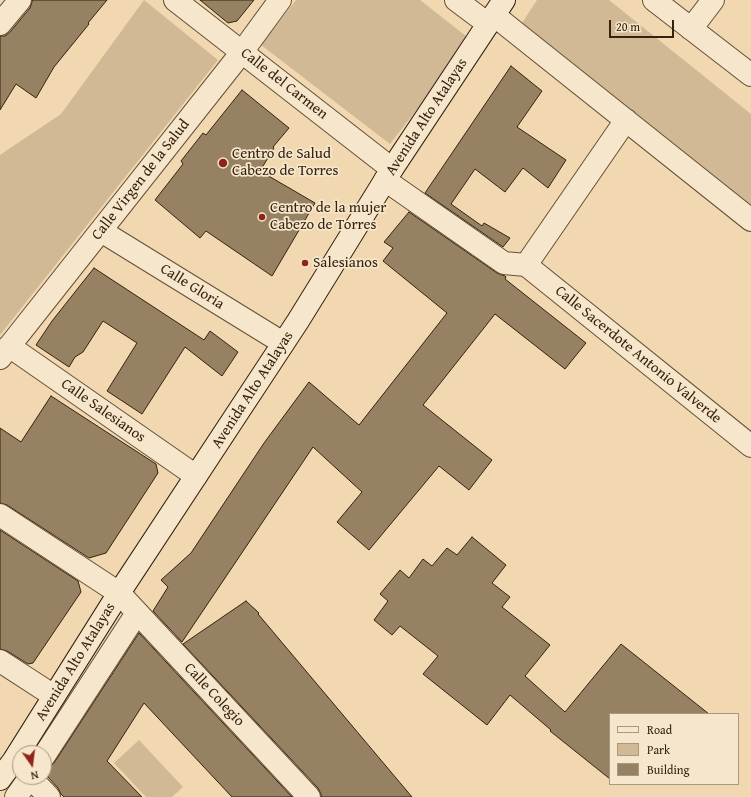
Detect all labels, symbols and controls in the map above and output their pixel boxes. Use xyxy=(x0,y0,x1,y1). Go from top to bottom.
scale bar xyxy=(611,12,676,38)
text: 20 m xyxy=(616,18,640,35)
street label: Calle del Carmen xyxy=(237,44,331,124)
street label: Avenida Alto Atalayas xyxy=(382,55,472,179)
street label: Calle Virgen de la Salud xyxy=(88,116,194,244)
place label: Centro de Salud Cabezo de Torres xyxy=(232,145,339,180)
marker: Centro de Salud Cabezo de Torres xyxy=(217,157,229,169)
place label: Centro de la mujer Cabezo de Torres xyxy=(270,199,386,234)
marker: Centro de la mujer Cabezo de Torres xyxy=(257,212,267,222)
place label: Salesianos xyxy=(313,254,378,272)
marker: Salesianos xyxy=(300,258,310,268)
street label: Calle Gloria xyxy=(157,260,227,314)
street label: Calle Sacerdote Antonio Valverde xyxy=(551,282,725,428)
street label: Avenida Alto Atalayas xyxy=(208,328,298,452)
street label: Calle Salesianos xyxy=(57,375,149,447)
street label: Avenida Alto Atalayas xyxy=(32,599,120,725)
street label: Calle Colegio xyxy=(180,659,248,731)
legend xyxy=(609,713,739,785)
text: Road xyxy=(647,721,672,738)
text: Park xyxy=(647,741,670,758)
north arrow xyxy=(12,745,52,785)
text: Building xyxy=(647,761,690,778)
text: N xyxy=(29,767,40,784)

